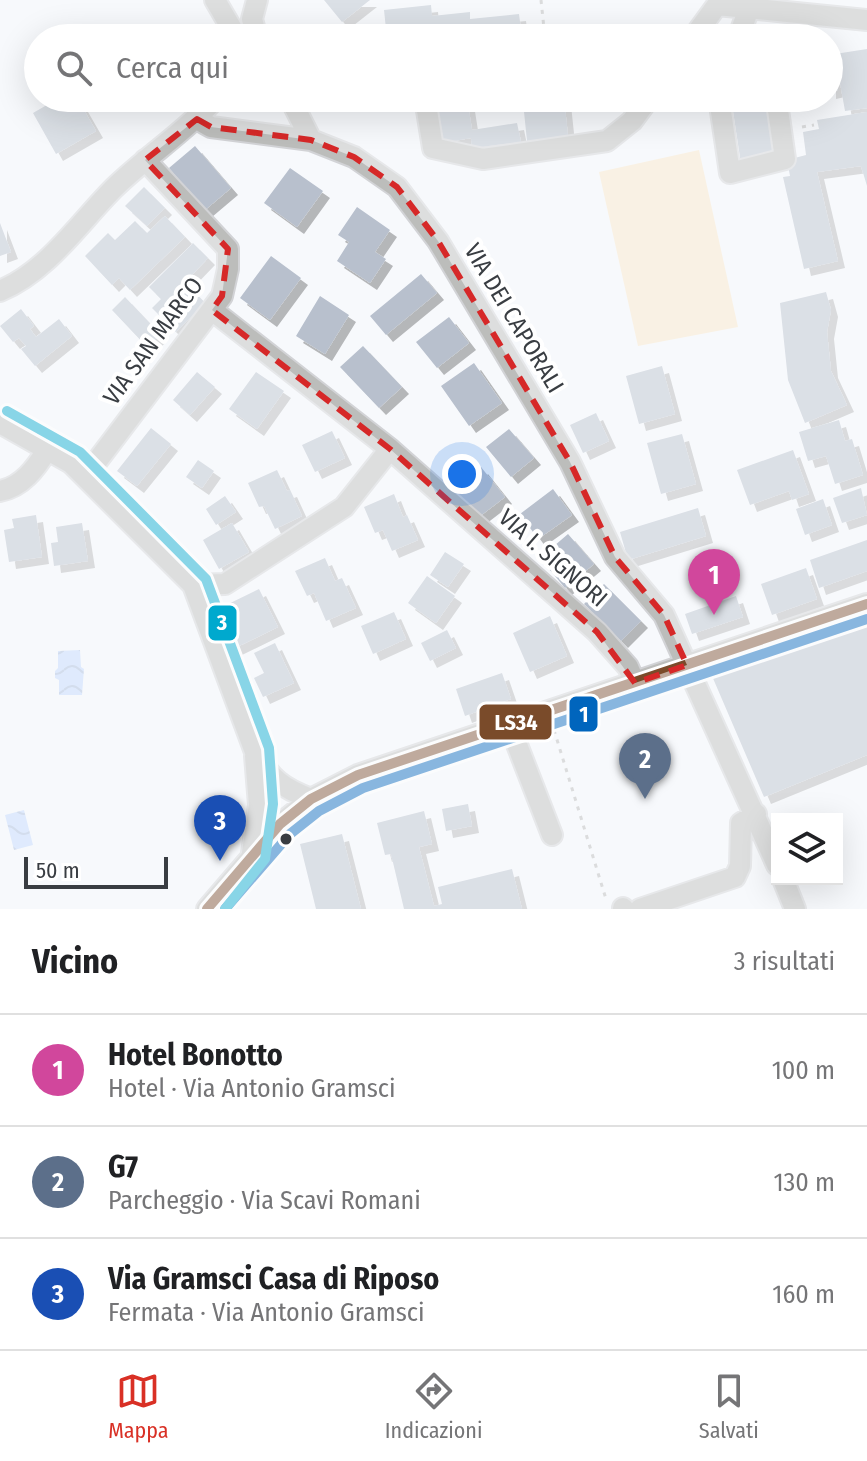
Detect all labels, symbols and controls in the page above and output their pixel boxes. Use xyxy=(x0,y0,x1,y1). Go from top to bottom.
search box xyxy=(24,24,843,112)
icon: search xyxy=(52,46,96,90)
text: Cerca qui xyxy=(116,50,229,86)
street label: VIA DEI CAPORALI xyxy=(458,238,570,398)
street label: VIA SAN MARCO xyxy=(97,272,209,410)
your location xyxy=(442,454,482,494)
street label: VIA I. SIGNORI xyxy=(493,503,613,613)
pin: 1 xyxy=(688,549,740,615)
line badge: 3 xyxy=(207,604,238,642)
text: 3 xyxy=(216,609,227,636)
line badge: 1 xyxy=(568,695,599,733)
text: 1 xyxy=(579,701,589,728)
line badge: LS34 xyxy=(478,703,553,741)
text: LS34 xyxy=(494,709,538,736)
pin: 2 xyxy=(619,733,671,799)
pin: 3 xyxy=(194,795,246,861)
map controls xyxy=(771,813,843,885)
button: layers xyxy=(771,813,843,885)
unlabelled marker xyxy=(278,831,294,847)
scale bar xyxy=(24,853,168,889)
text: 50 m xyxy=(36,857,80,884)
text: Vicino xyxy=(32,941,118,982)
text: 3 risultati xyxy=(734,946,835,977)
text: Hotel Bonotto xyxy=(108,1037,283,1073)
text: 1 xyxy=(53,1055,64,1086)
text: 100 m xyxy=(772,1055,835,1086)
text: Hotel · Via Antonio Gramsci xyxy=(108,1073,396,1104)
text: G7 xyxy=(108,1149,138,1185)
text: 2 xyxy=(52,1167,64,1198)
text: 130 m xyxy=(773,1167,835,1198)
text: Parcheggio · Via Scavi Romani xyxy=(108,1185,421,1216)
text: Via Gramsci Casa di Riposo xyxy=(108,1261,439,1297)
text: 3 xyxy=(52,1279,64,1310)
text: 160 m xyxy=(772,1279,835,1310)
text: Fermata · Via Antonio Gramsci xyxy=(108,1297,424,1328)
tab: Mappa xyxy=(108,1369,169,1444)
tab: Indicazioni xyxy=(385,1369,482,1444)
tab: Salvati xyxy=(699,1369,759,1444)

